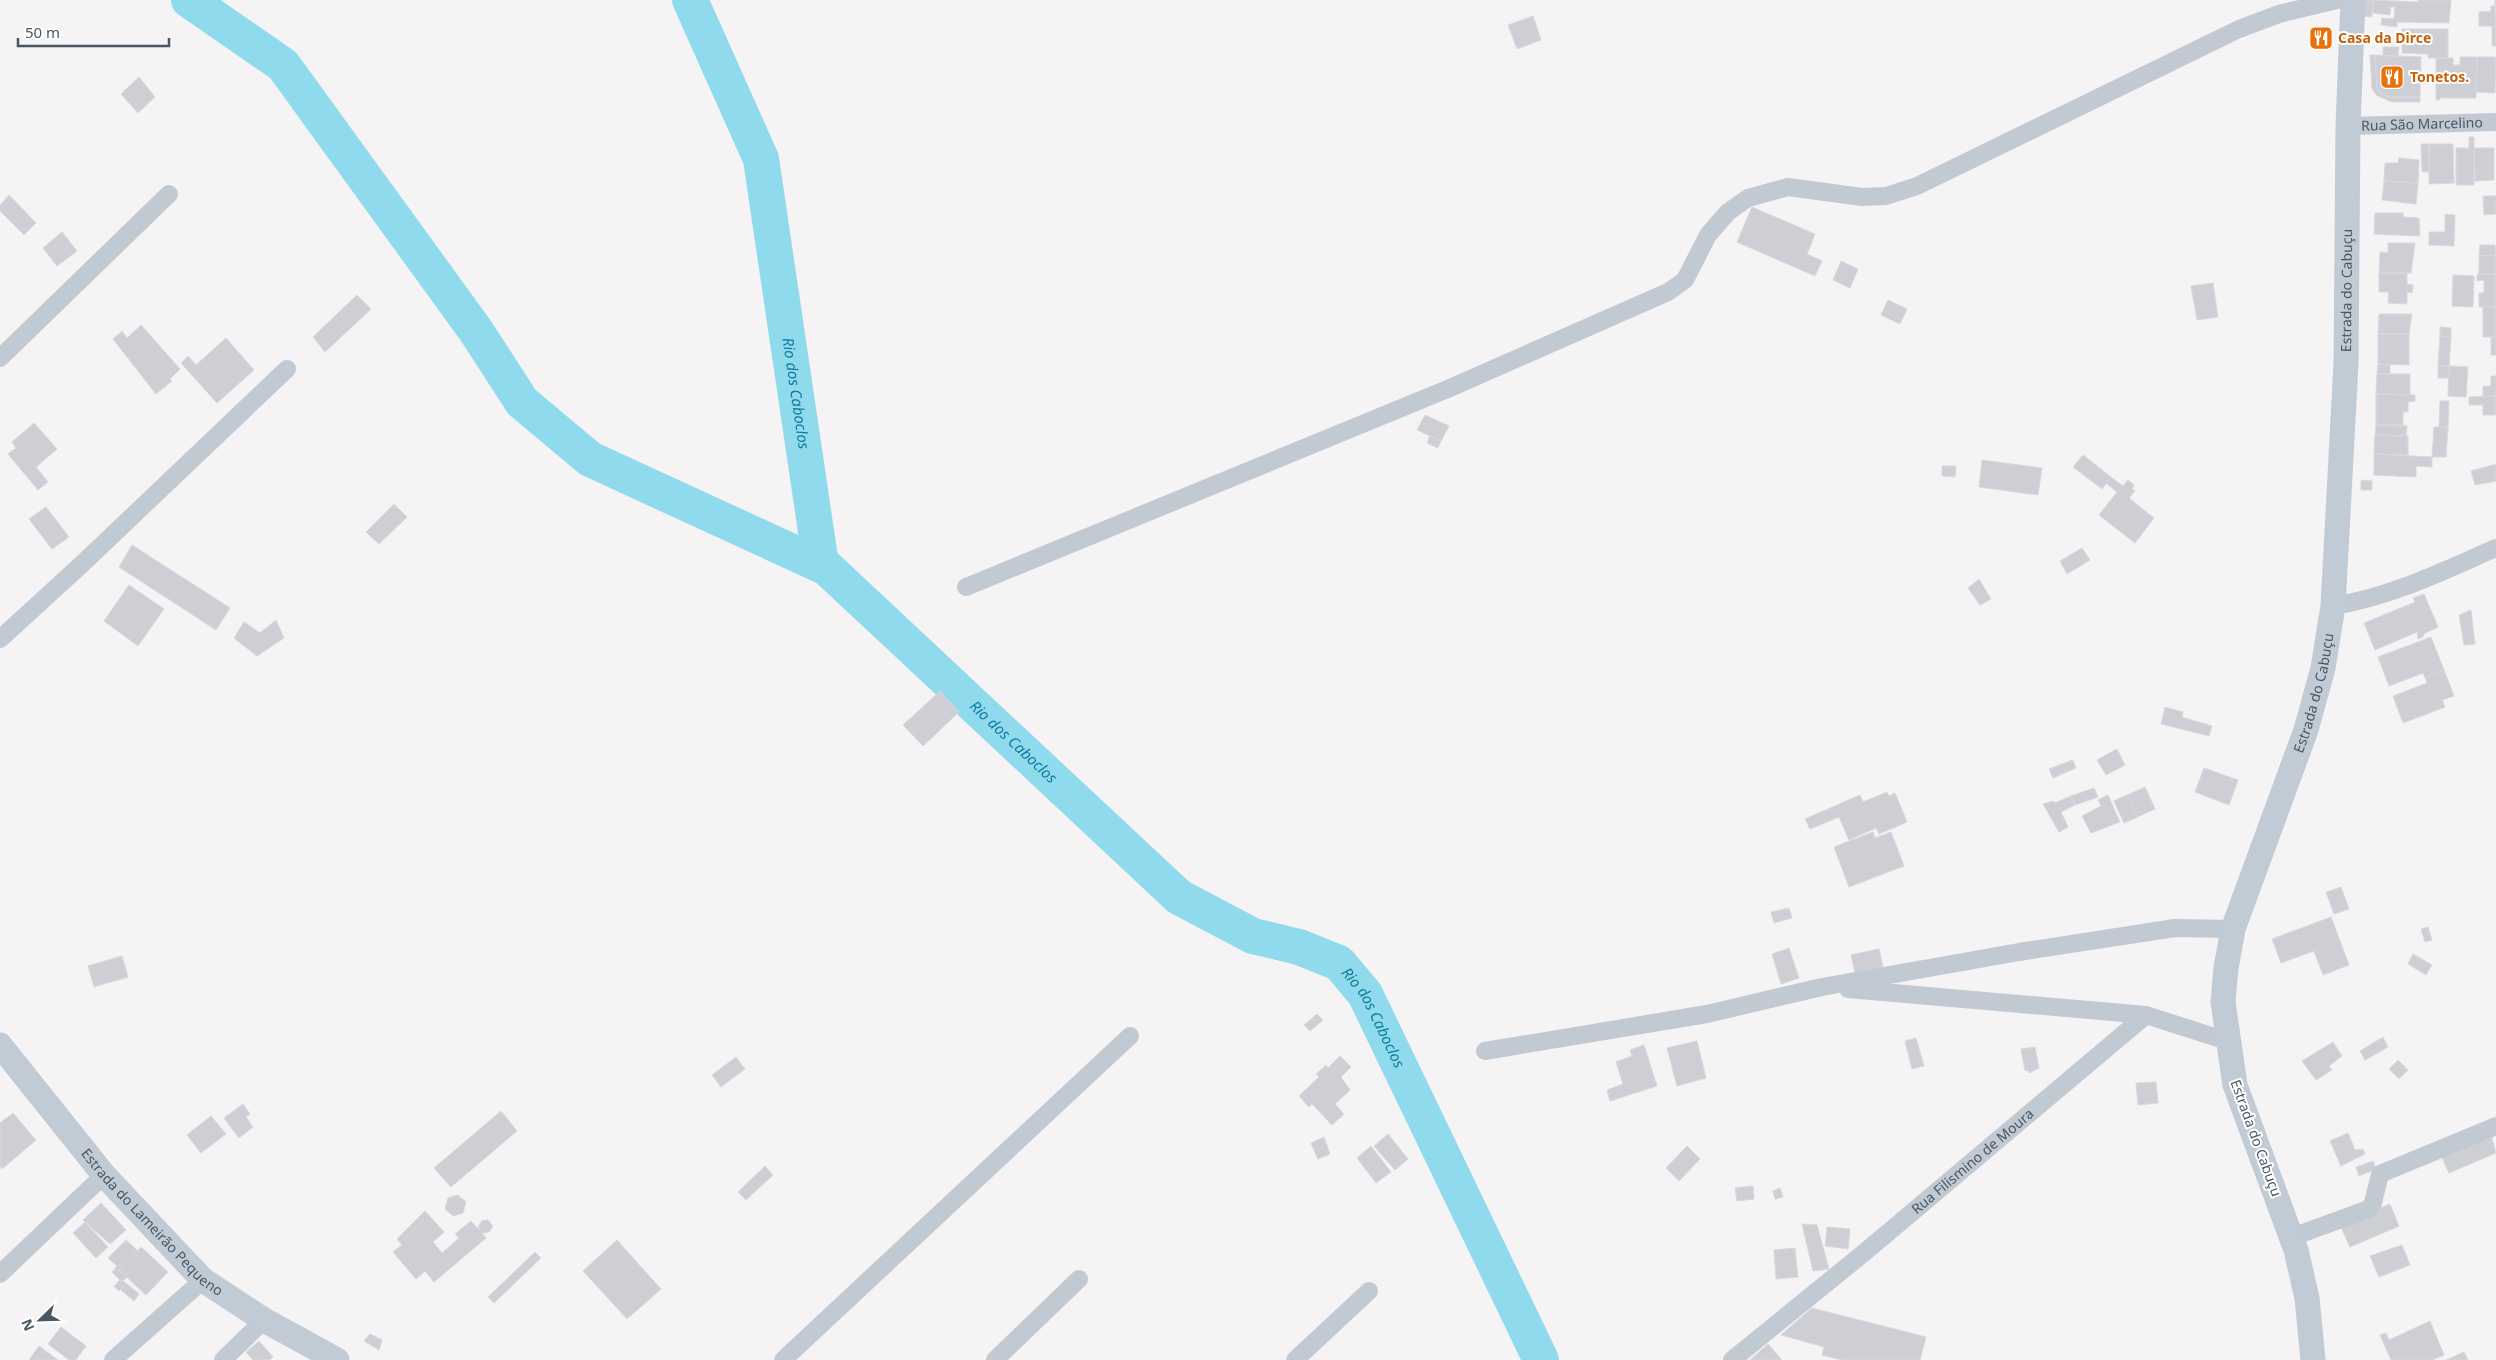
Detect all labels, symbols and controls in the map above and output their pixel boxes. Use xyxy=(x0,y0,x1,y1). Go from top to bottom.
scale bar xyxy=(18,15,169,47)
text: 50 m xyxy=(25,22,60,42)
restaurant icon: Casa da Dirce xyxy=(2308,25,2334,51)
place label: Casa da Dirce xyxy=(2338,28,2431,47)
restaurant icon: Tonetos. xyxy=(2379,64,2405,90)
place label: Tonetos. xyxy=(2410,67,2469,86)
street label: Rua São Marcelino xyxy=(2361,112,2483,135)
street label: Estrada do Cabuçu xyxy=(2336,229,2356,352)
water label: Rio dos Caboclos xyxy=(779,336,815,451)
street label: Estrada do Cabuçu xyxy=(2288,632,2338,755)
water label: Rio dos Caboclos xyxy=(966,696,1062,787)
water label: Rio dos Caboclos xyxy=(1338,963,1410,1071)
street label: Estrada do Cabuçu xyxy=(2226,1077,2286,1199)
street label: Rua Filismino de Moura xyxy=(1907,1104,2037,1218)
street label: Estrada do Lameirão Pequeno xyxy=(77,1144,227,1300)
north arrow xyxy=(15,1295,65,1345)
text: N xyxy=(17,1316,39,1334)

